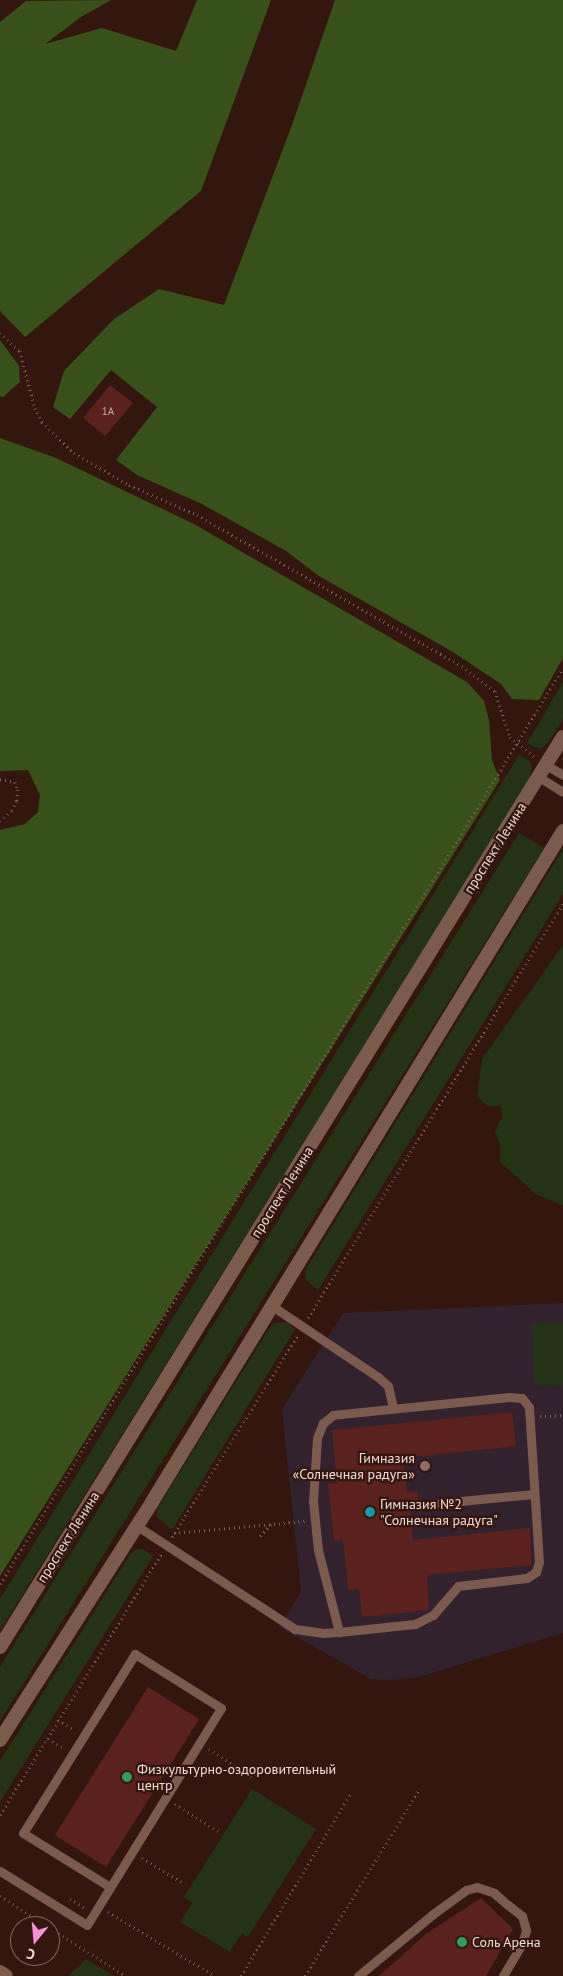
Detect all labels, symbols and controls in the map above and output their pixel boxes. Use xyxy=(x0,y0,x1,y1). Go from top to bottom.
house number: 1А xyxy=(102,404,114,418)
street label: проспект Ленина xyxy=(460,799,530,897)
street label: проспект Ленина xyxy=(247,1143,317,1241)
place label: Гимназия «Солнечная радуга» xyxy=(293,1450,415,1482)
marker: Гимназия «Солнечная радуга» xyxy=(419,1460,431,1472)
street label: проспект Ленина xyxy=(33,1488,103,1586)
place label: Гимназия №2 "Солнечная радуга" xyxy=(380,1496,498,1528)
marker: Гимназия №2 "Солнечная радуга" xyxy=(364,1506,376,1518)
place label: Физкультурно-оздоровительный центр xyxy=(137,1761,336,1794)
marker: Физкультурно-оздоровительный центр xyxy=(121,1771,133,1783)
north arrow xyxy=(10,1916,60,1966)
place label: Соль Арена xyxy=(472,1934,542,1950)
marker: Соль Арена xyxy=(456,1936,468,1948)
text: С xyxy=(25,1945,37,1964)

